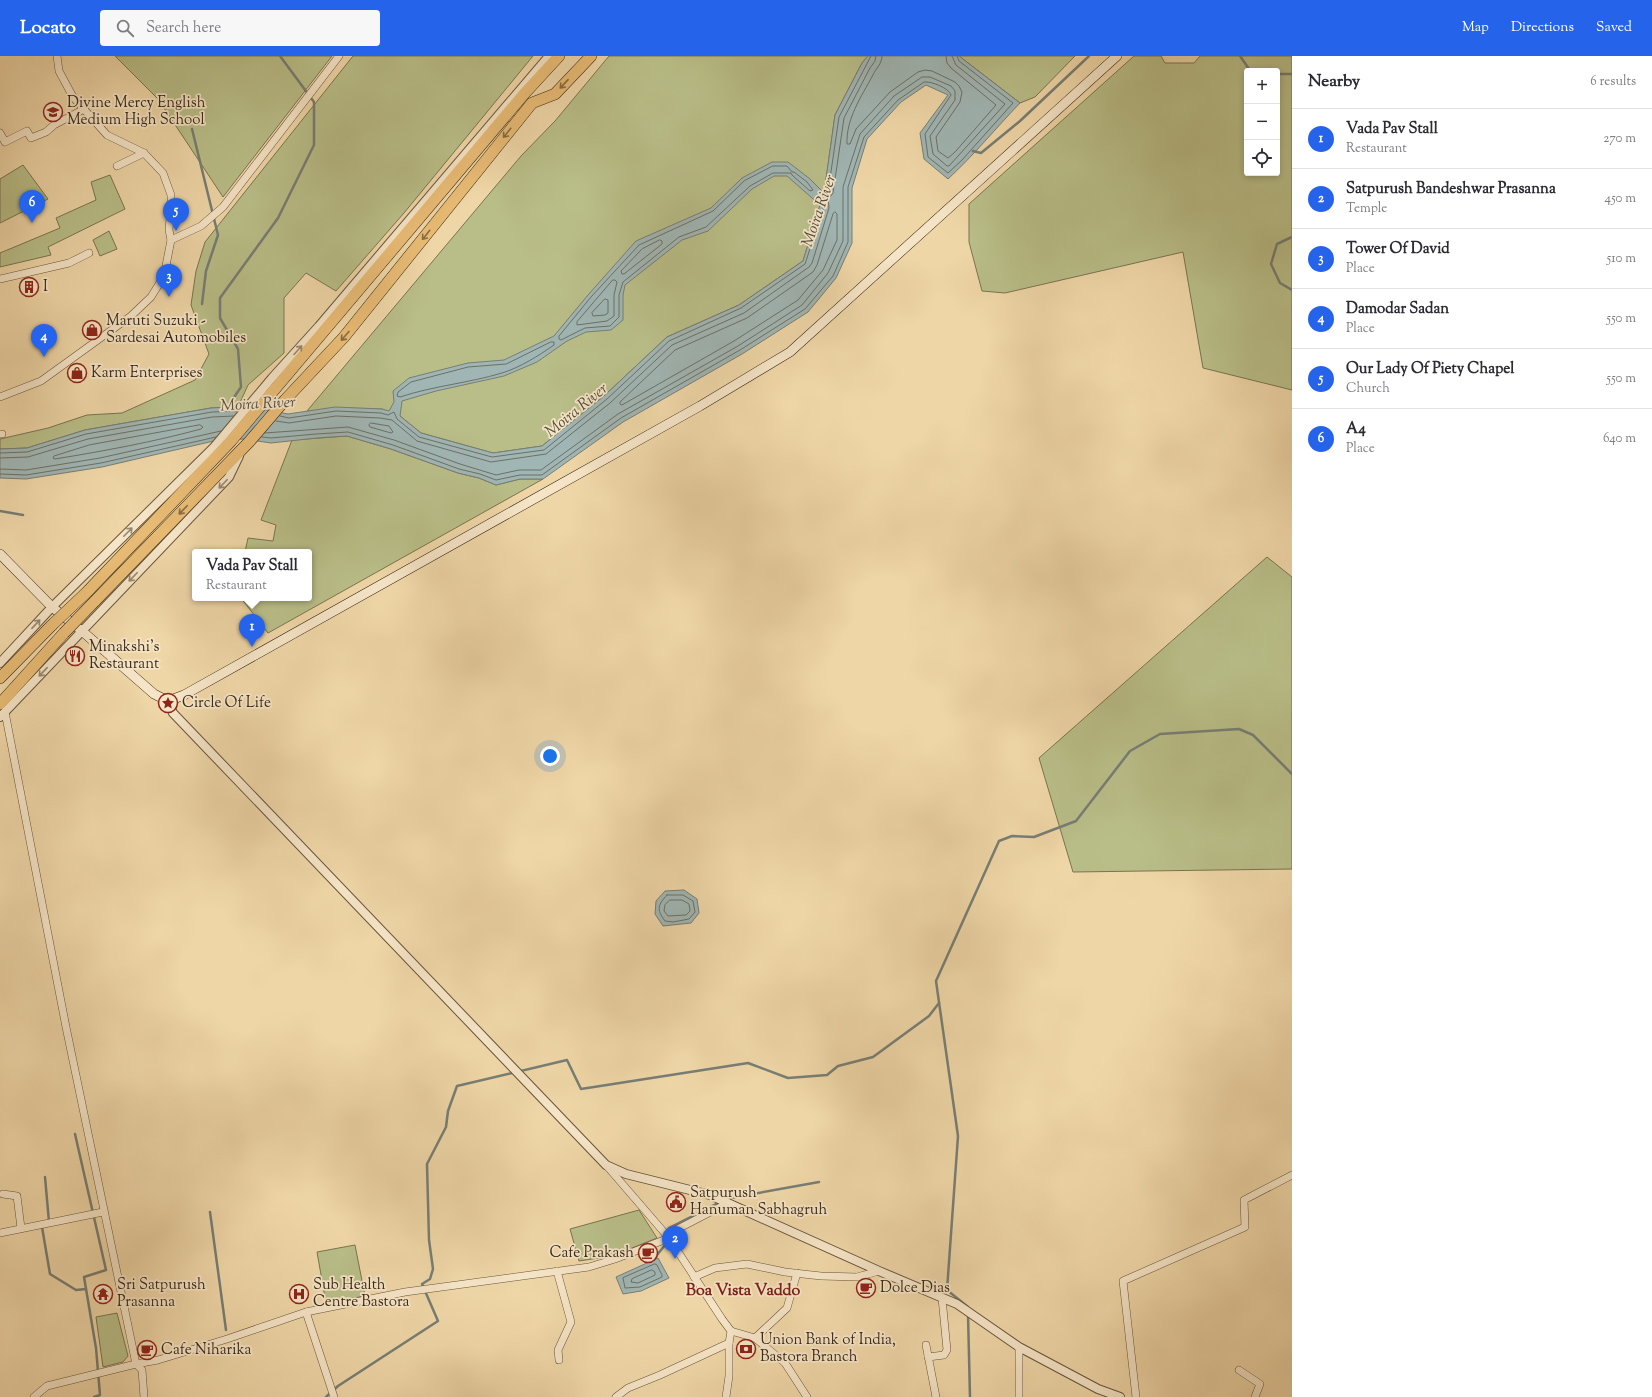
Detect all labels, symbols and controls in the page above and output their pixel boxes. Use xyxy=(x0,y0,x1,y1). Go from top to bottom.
search box xyxy=(100,10,380,46)
text: Locato xyxy=(20,15,76,42)
icon: search xyxy=(114,17,136,39)
text: Search here xyxy=(146,18,221,39)
text: Map xyxy=(1462,18,1489,38)
text: Directions xyxy=(1511,18,1574,38)
text: Saved xyxy=(1596,18,1632,38)
map controls xyxy=(1244,68,1280,176)
button: + xyxy=(1244,68,1280,104)
text: Nearby xyxy=(1308,70,1360,94)
text: 6 results xyxy=(1590,73,1636,91)
one-way arrow xyxy=(560,79,569,89)
place label: Divine Mercy English Medium High School xyxy=(67,93,206,131)
school or university icon: Divine Mercy English Medium High School xyxy=(42,101,64,123)
button: − xyxy=(1244,104,1280,140)
text: Vada Pav Stall xyxy=(1346,119,1438,140)
one-way arrow xyxy=(503,128,512,139)
text: 1 xyxy=(1319,130,1323,148)
text: 270 m xyxy=(1603,130,1636,148)
button: locate xyxy=(1244,140,1280,176)
text: Restaurant xyxy=(1346,140,1407,158)
water label: Moira River xyxy=(797,171,843,250)
text: Satpurush Bandeshwar Prasanna xyxy=(1346,179,1556,200)
pin: 6 xyxy=(19,190,45,223)
text: 2 xyxy=(1318,190,1324,208)
text: 450 m xyxy=(1605,190,1636,208)
pin: 5 xyxy=(163,198,189,231)
text: Temple xyxy=(1346,200,1387,218)
one-way arrow xyxy=(422,229,430,240)
text: Tower Of David xyxy=(1346,239,1450,260)
text: 3 xyxy=(1318,250,1324,268)
text: 510 m xyxy=(1607,250,1636,268)
text: Place xyxy=(1346,260,1375,278)
pin: 3 xyxy=(156,264,182,297)
building icon: I xyxy=(18,276,40,298)
place label: I xyxy=(43,277,48,298)
text: Damodar Sadan xyxy=(1346,299,1449,320)
text: 4 xyxy=(1318,310,1324,328)
text: 550 m xyxy=(1607,310,1636,328)
place label: Maruti Suzuki - Sardesai Automobiles xyxy=(106,311,246,349)
shop icon: Maruti Suzuki - Sardesai Automobiles xyxy=(81,319,103,341)
text: Place xyxy=(1346,320,1375,338)
pin: 4 xyxy=(31,324,57,357)
one-way arrow xyxy=(340,331,349,341)
one-way arrow xyxy=(293,344,302,355)
text: Our Lady Of Piety Chapel xyxy=(1346,359,1514,380)
shop icon: Karm Enterprises xyxy=(66,362,88,384)
place label: Karm Enterprises xyxy=(91,363,202,384)
text: 5 xyxy=(1319,370,1323,388)
text: 550 m xyxy=(1607,370,1636,388)
water label: Moira River xyxy=(541,378,614,444)
text: Church xyxy=(1346,380,1390,398)
water label: Moira River xyxy=(220,392,297,418)
text: A4 xyxy=(1346,419,1366,440)
text: 6 xyxy=(1318,430,1324,448)
text: 640 m xyxy=(1603,430,1636,448)
text: Place xyxy=(1346,440,1375,458)
one-way arrow xyxy=(219,478,228,488)
one-way arrow xyxy=(178,505,188,515)
one-way arrow xyxy=(123,527,133,537)
popup xyxy=(192,549,312,601)
text: Vada Pav Stall xyxy=(206,556,298,577)
one-way arrow xyxy=(128,572,138,582)
text: Restaurant xyxy=(206,577,267,595)
pin: 1 xyxy=(239,614,265,647)
one-way arrow xyxy=(31,619,41,629)
place label: Minakshi’s Restaurant xyxy=(89,637,159,675)
restaurant icon: Minakshi’s Restaurant xyxy=(64,645,86,667)
one-way arrow xyxy=(39,666,48,676)
place icon: Circle Of Life xyxy=(157,692,179,714)
place label: Circle Of Life xyxy=(182,693,271,714)
your location xyxy=(540,746,560,766)
place label: Satpurush Hanuman Sabhagruh xyxy=(690,1183,827,1221)
public building icon: Satpurush Hanuman Sabhagruh xyxy=(665,1191,687,1213)
pin: 2 xyxy=(662,1226,688,1259)
cafe icon: Cafe Prakash xyxy=(637,1242,659,1264)
place label: Cafe Prakash xyxy=(550,1243,634,1264)
place label: Sri Satpurush Prasanna xyxy=(117,1275,206,1313)
place label: Sub Health Centre Bastora xyxy=(313,1275,410,1313)
cafe icon: Dolce Dias xyxy=(855,1277,877,1299)
place label: Dolce Dias xyxy=(880,1278,950,1299)
district label: Boa Vista Vaddo xyxy=(686,1280,800,1303)
temple icon: Sri Satpurush Prasanna xyxy=(92,1283,114,1305)
hospital icon: Sub Health Centre Bastora xyxy=(288,1283,310,1305)
place label: Union Bank of India, Bastora Branch xyxy=(760,1330,896,1368)
bank icon: Union Bank of India, Bastora Branch xyxy=(735,1338,757,1360)
cafe icon: Cafe Niharika xyxy=(136,1339,158,1361)
place label: Cafe Niharika xyxy=(161,1340,252,1361)

